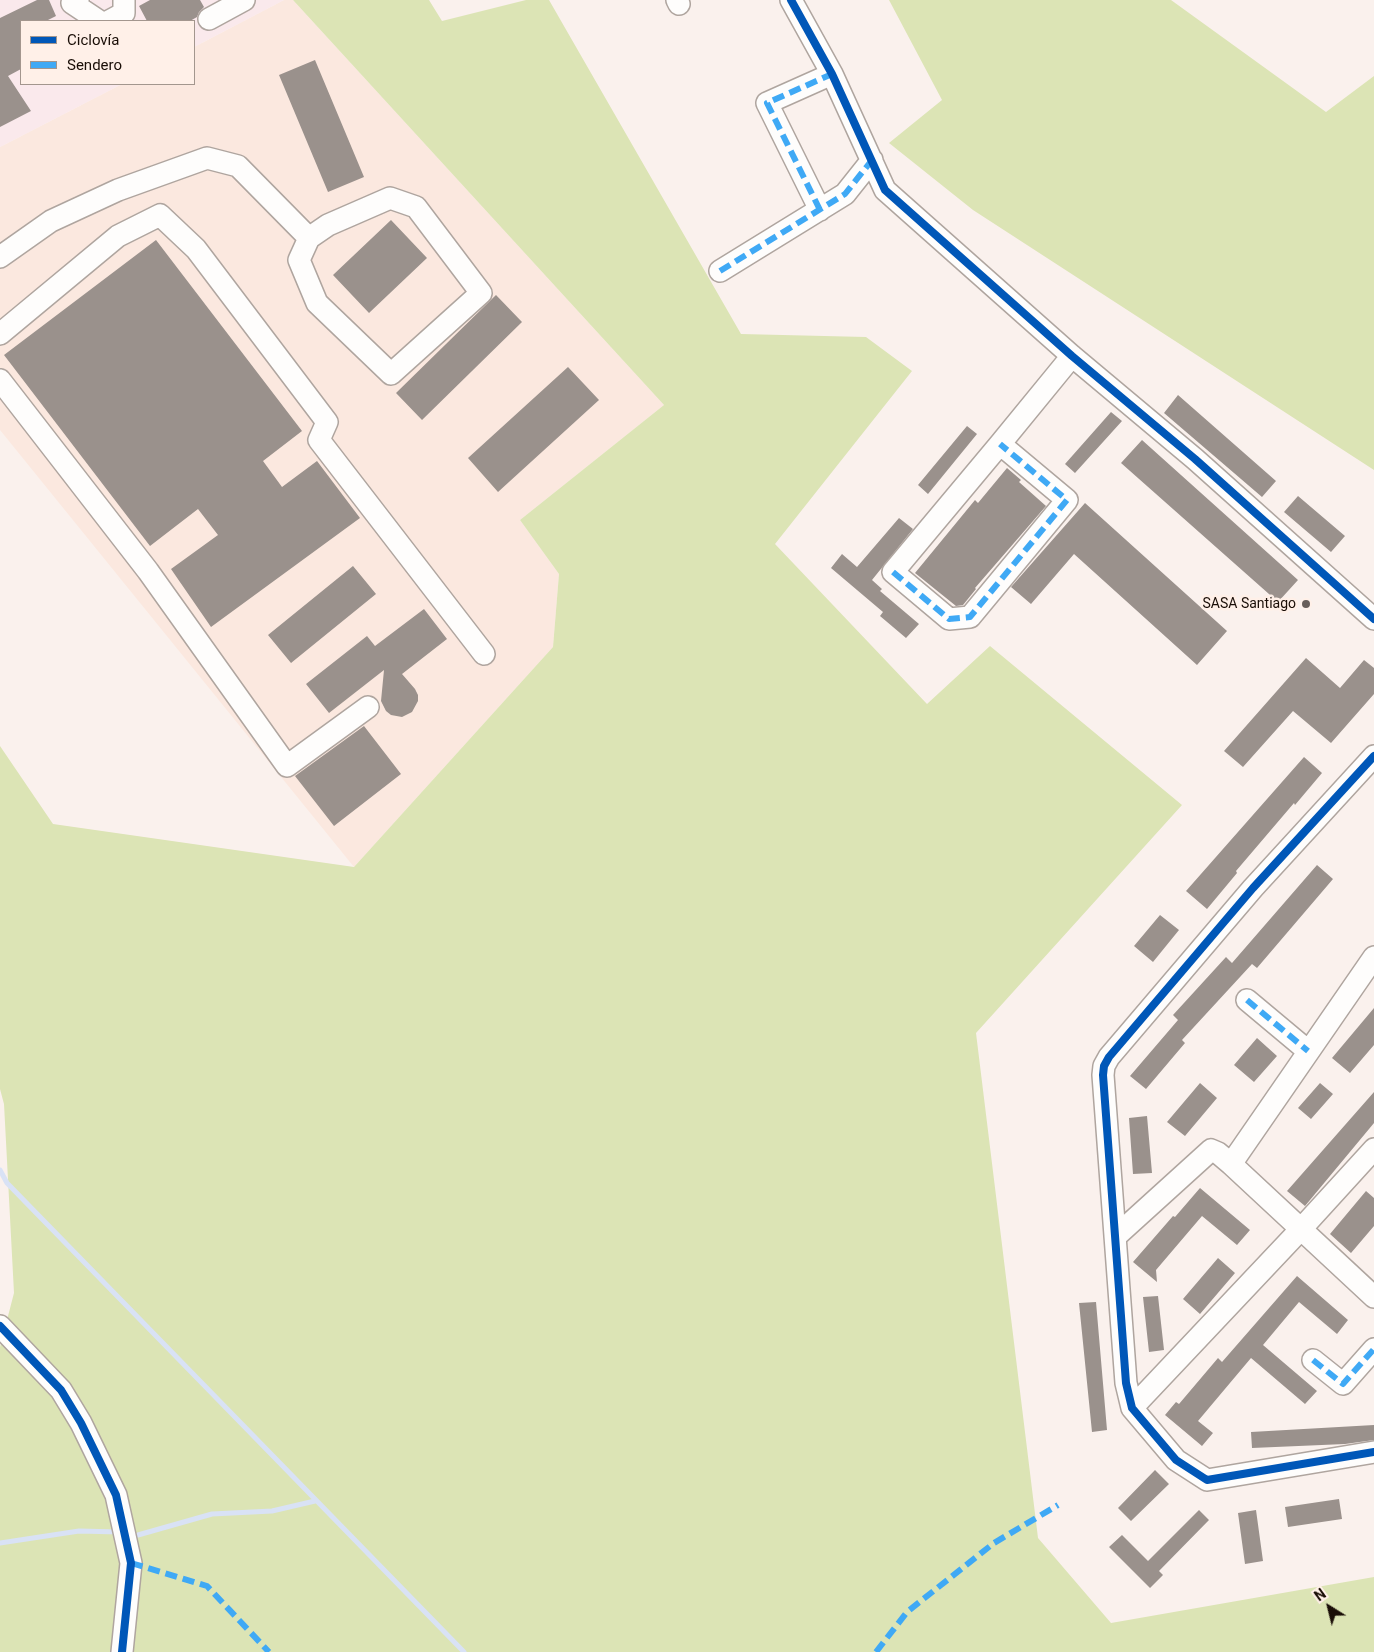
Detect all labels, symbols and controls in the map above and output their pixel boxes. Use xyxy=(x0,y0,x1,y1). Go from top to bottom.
legend xyxy=(20,20,195,85)
text: Ciclovía xyxy=(67,31,120,49)
text: Sendero xyxy=(67,56,122,74)
place label: SASA Santiago xyxy=(1203,596,1296,612)
marker: SASA Santiago xyxy=(1300,598,1312,610)
north arrow xyxy=(1304,1582,1354,1632)
text: N xyxy=(1311,1585,1329,1604)

